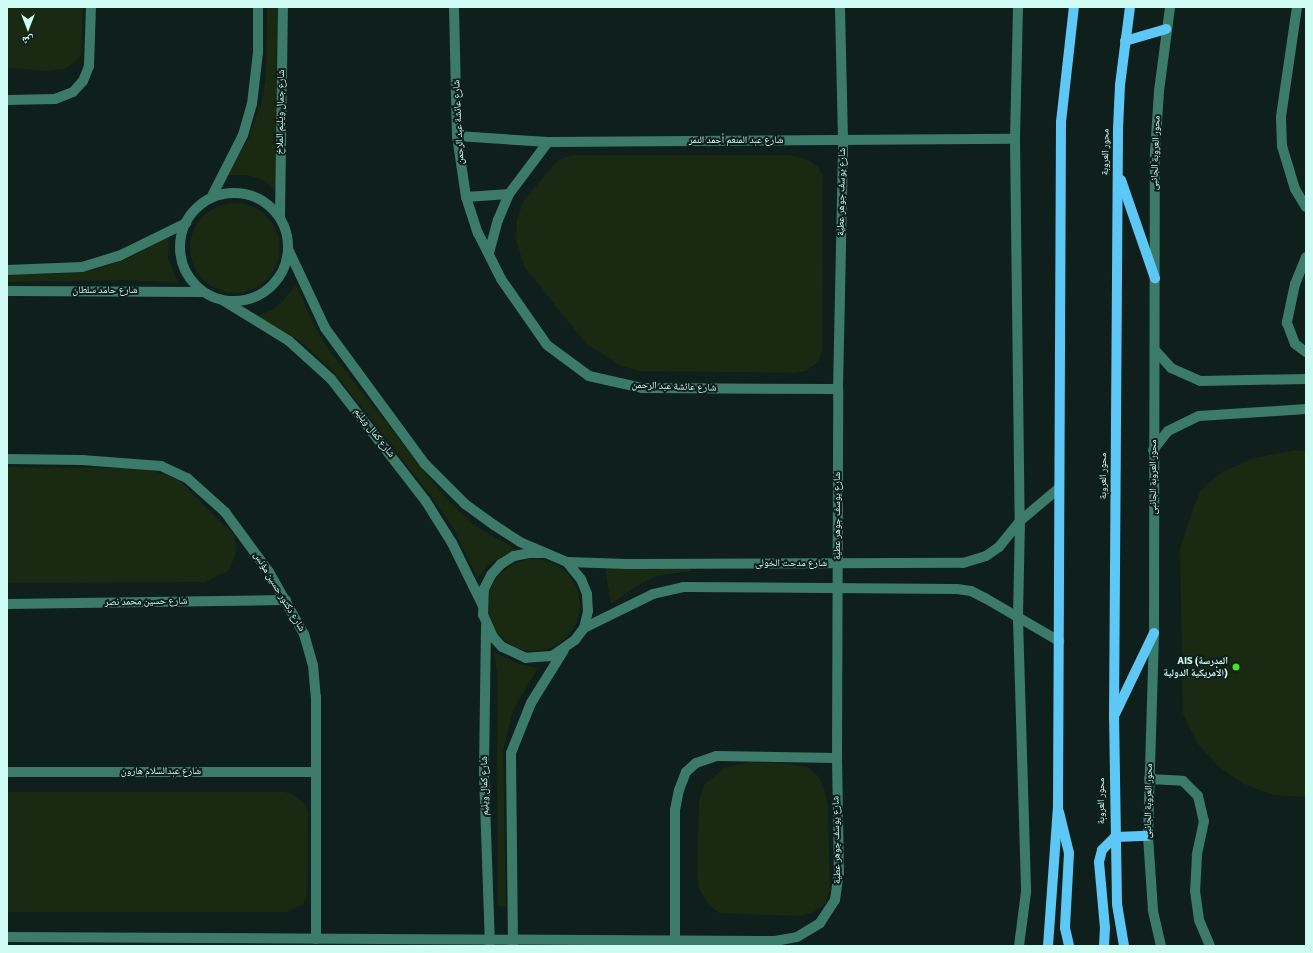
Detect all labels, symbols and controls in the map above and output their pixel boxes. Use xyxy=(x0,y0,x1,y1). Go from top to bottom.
north arrow xyxy=(8,8,48,48)
text: ش xyxy=(22,34,34,47)
street label: شارع جمال ويليم الملاخ xyxy=(274,69,288,155)
street label: شارع عائشة عبد الرحمن xyxy=(451,79,467,165)
street label: محور العروبة الجانبى xyxy=(1149,115,1163,191)
street label: محور العروبة xyxy=(1100,129,1112,175)
street label: شارع عبد المنعم أحمد النمر xyxy=(689,135,783,147)
street label: شارع يوسف جوهر عطية xyxy=(835,148,849,236)
street label: شارع حامد سلطان xyxy=(72,285,138,297)
street label: شارع عائشة عبد الرحمن xyxy=(631,380,717,394)
street label: شارع كمال ويليم xyxy=(351,406,397,460)
street label: محور العروبة الجانبى xyxy=(1148,439,1160,515)
street label: محور العروبة xyxy=(1098,453,1110,499)
street label: شارع يوسف جوهر عطية xyxy=(832,472,844,560)
street label: شارع دكتور حسين مؤنس xyxy=(251,550,307,634)
street label: شارع مدحت الخولى xyxy=(755,558,827,570)
street label: شارع حسين محمد نصر xyxy=(105,595,187,609)
place label: AIS (المدرسة الأمريكية الدولية) xyxy=(1163,655,1228,678)
marker: AIS (المدرسة الأمريكية الدولية) xyxy=(1231,662,1241,672)
street label: شارع كمال ويليم xyxy=(478,756,492,816)
street label: محور العروبة الجانبى xyxy=(1142,763,1156,839)
street label: شارع عبدالسلام هارون xyxy=(121,766,201,778)
street label: محور العروبة xyxy=(1096,778,1108,824)
street label: شارع يوسف جوهر عطية xyxy=(830,796,844,884)

